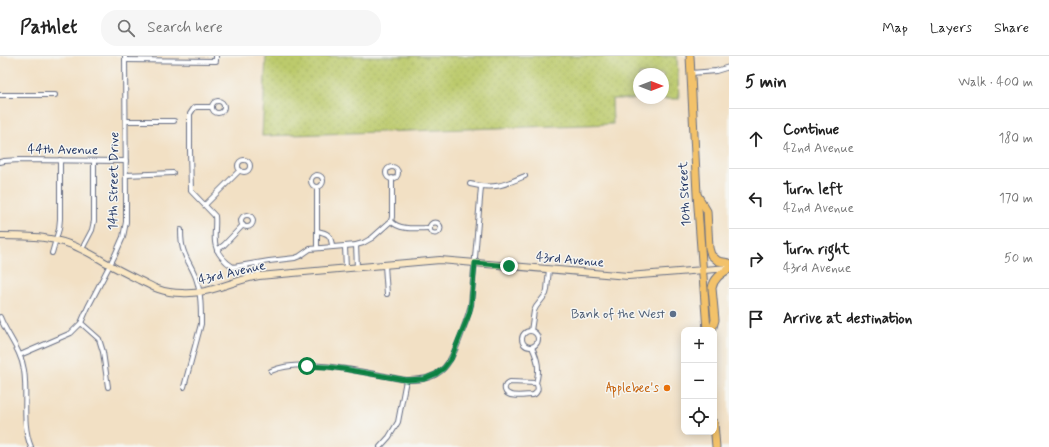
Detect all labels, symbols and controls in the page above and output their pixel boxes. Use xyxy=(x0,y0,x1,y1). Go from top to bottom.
search box xyxy=(101,10,381,46)
text: Pathlet xyxy=(20,15,77,40)
icon: search xyxy=(115,17,137,39)
text: Search here xyxy=(147,18,223,38)
text: Map xyxy=(882,19,908,37)
text: Layers xyxy=(930,19,972,37)
text: Share xyxy=(994,19,1029,37)
north arrow xyxy=(633,68,669,104)
text: 5 min xyxy=(745,71,787,93)
text: Walk · 400 m xyxy=(958,74,1033,91)
text: Continue xyxy=(783,120,839,140)
icon: ahead xyxy=(745,128,767,150)
text: 180 m xyxy=(998,130,1033,147)
street label: 14th Street Drive xyxy=(105,132,123,230)
text: 42nd Avenue xyxy=(783,140,854,157)
street label: 44th Avenue xyxy=(28,141,98,159)
street label: 10th Street xyxy=(675,161,695,227)
text: Turn left xyxy=(783,180,843,200)
icon: left xyxy=(745,188,767,210)
text: 170 m xyxy=(999,190,1033,207)
text: 42nd Avenue xyxy=(783,200,854,217)
text: Turn right xyxy=(783,240,850,260)
icon: right xyxy=(745,248,767,270)
street label: 43rd Avenue xyxy=(535,249,605,271)
text: 50 m xyxy=(1004,250,1033,267)
street label: 43rd Avenue xyxy=(197,257,267,289)
route end xyxy=(500,257,518,275)
text: 43rd Avenue xyxy=(783,260,851,277)
place label: Bank of the West xyxy=(571,306,665,323)
icon: arrive xyxy=(745,308,767,330)
marker: Bank of the West xyxy=(668,309,678,319)
text: Arrive at destination xyxy=(783,309,912,329)
map controls xyxy=(681,327,717,435)
button: + xyxy=(681,327,717,363)
route start xyxy=(298,357,316,375)
button: − xyxy=(681,363,717,399)
place label: Applebee's xyxy=(606,380,659,398)
marker: Applebee's xyxy=(662,383,672,393)
button: locate xyxy=(681,399,717,435)

